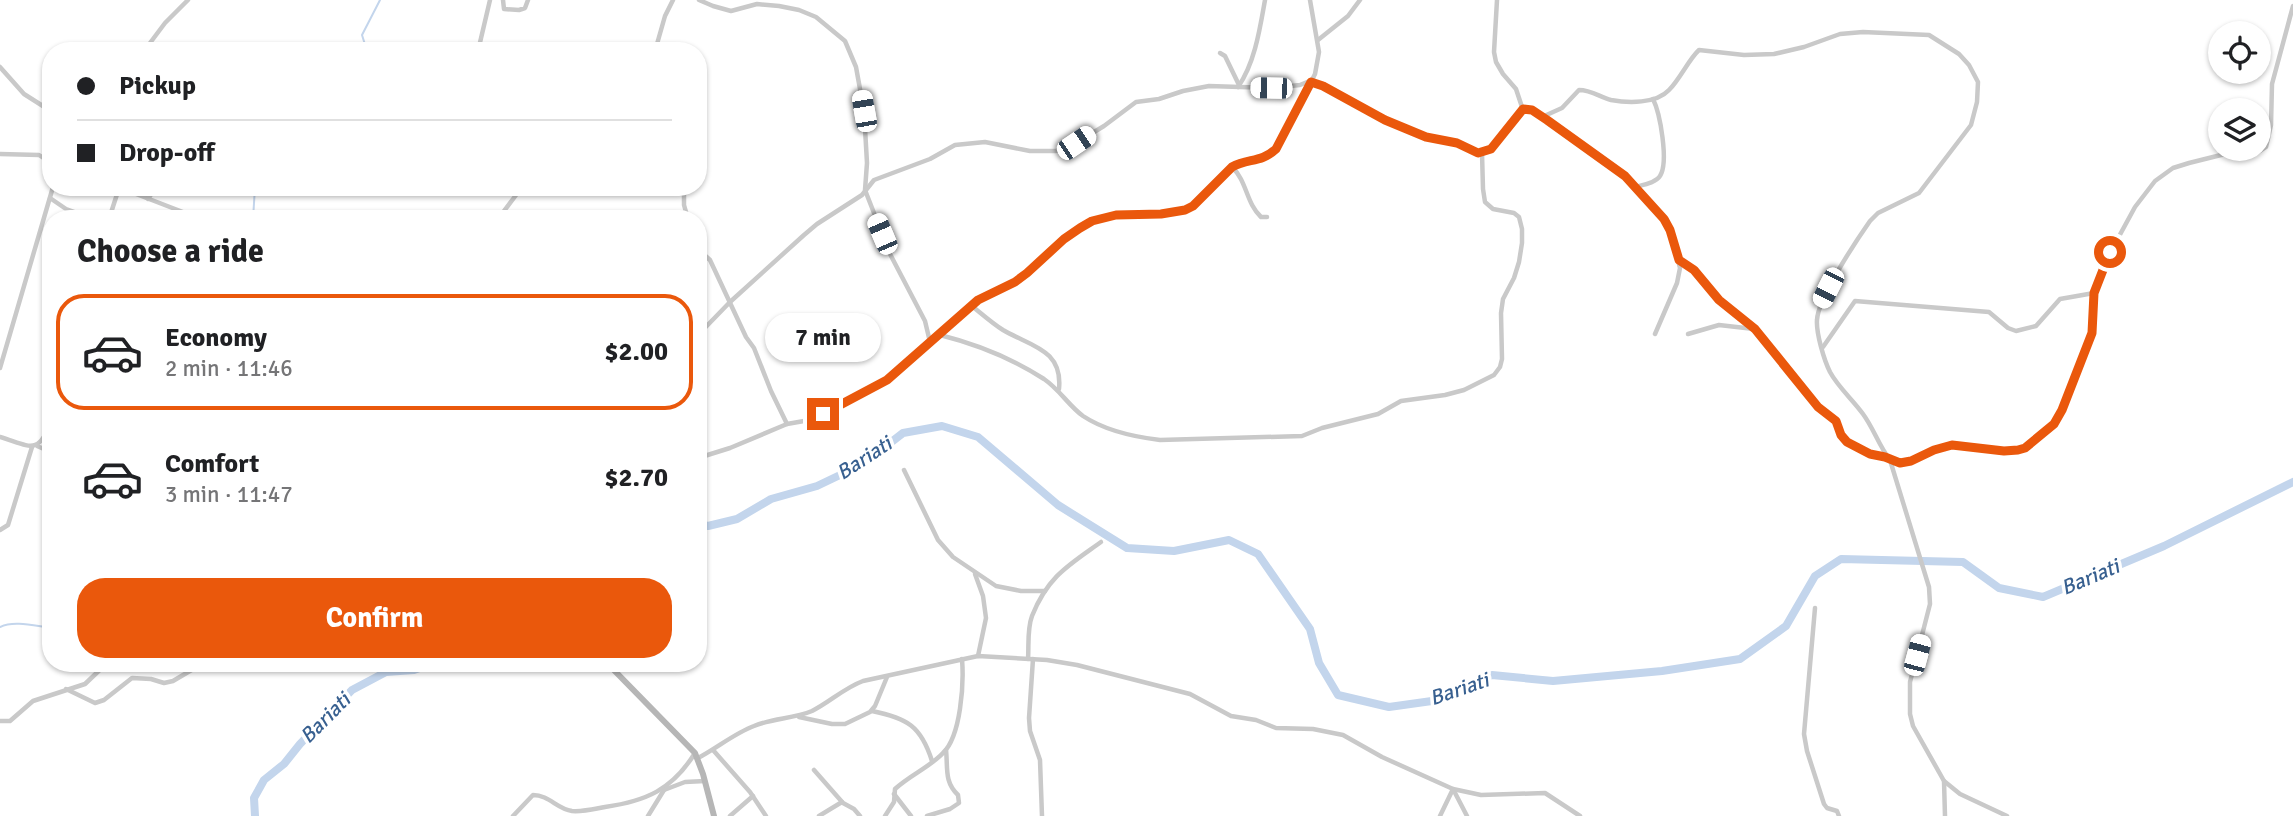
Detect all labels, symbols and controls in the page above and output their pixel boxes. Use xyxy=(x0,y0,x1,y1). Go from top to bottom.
map controls xyxy=(2208,21,2271,161)
button: locate xyxy=(2208,21,2271,84)
text: Pickup xyxy=(119,70,196,102)
car xyxy=(1250,77,1293,99)
car xyxy=(851,88,878,134)
button: layers xyxy=(2208,98,2271,161)
car xyxy=(1053,123,1100,163)
text: Drop-off xyxy=(119,137,215,169)
car xyxy=(865,211,900,257)
text: Choose a ride xyxy=(77,232,264,271)
route start xyxy=(2094,236,2126,268)
car xyxy=(1810,265,1847,311)
callout: 7 min xyxy=(765,312,881,362)
icon: car xyxy=(81,321,144,384)
text: Economy xyxy=(165,322,267,354)
text: 7 min xyxy=(795,323,851,352)
text: $2.00 xyxy=(604,336,668,368)
text: 2 min · 11:46 xyxy=(165,354,293,383)
route end xyxy=(807,398,839,430)
water label: Bariati xyxy=(831,429,898,485)
icon: car xyxy=(81,447,144,510)
text: Comfort xyxy=(165,448,259,480)
text: $2.70 xyxy=(604,462,668,494)
text: 3 min · 11:47 xyxy=(165,480,293,509)
water label: Bariati xyxy=(2057,552,2125,601)
button: Confirm xyxy=(77,578,672,658)
car xyxy=(1902,632,1933,678)
water label: Bariati xyxy=(1426,666,1494,711)
water label: Bariati xyxy=(294,686,357,749)

